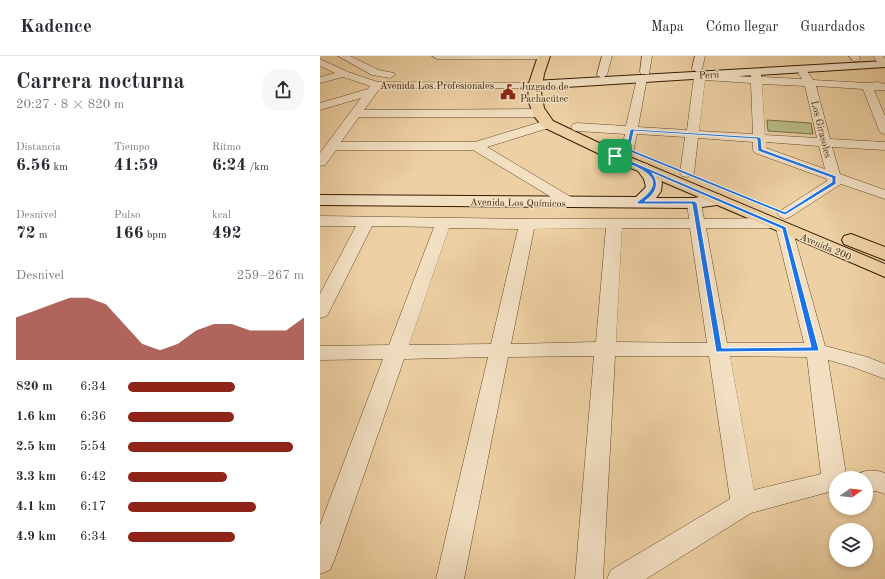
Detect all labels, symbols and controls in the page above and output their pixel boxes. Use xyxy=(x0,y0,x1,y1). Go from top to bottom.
text: Kadence xyxy=(20,18,92,37)
text: Mapa xyxy=(651,20,684,34)
text: Cómo llegar xyxy=(706,20,778,34)
text: Guardados xyxy=(800,20,865,34)
button: share xyxy=(262,69,304,111)
street label: Perú xyxy=(699,69,720,81)
text: Carrera nocturna xyxy=(16,71,185,93)
street label: Avenida Los Profesionales xyxy=(380,81,494,91)
place label: Juzgado de Pachacútec xyxy=(520,82,569,104)
public building icon: Juzgado de Pachacútec xyxy=(499,83,517,101)
text: 20:27 · 8 × 820 m xyxy=(16,98,124,111)
street label: Los Girasoles xyxy=(809,100,833,159)
pin xyxy=(598,139,632,173)
text: Distancia xyxy=(16,142,61,153)
text: Tiempo xyxy=(114,142,150,153)
text: Ritmo xyxy=(212,142,241,153)
icon: arrive xyxy=(604,145,626,167)
text: 6.56 xyxy=(16,157,50,174)
text: 41:59 xyxy=(114,157,158,174)
text: 6:24 xyxy=(212,157,246,174)
text: km xyxy=(50,162,68,173)
text: /km xyxy=(246,162,269,173)
street label: Avenida Los Químicos xyxy=(470,197,566,209)
text: Desnivel xyxy=(16,210,57,221)
text: Pulso xyxy=(114,210,141,221)
text: kcal xyxy=(212,210,231,221)
text: 72 xyxy=(16,225,36,242)
text: 166 xyxy=(114,225,144,242)
text: 492 xyxy=(212,225,242,242)
text: m xyxy=(36,230,48,241)
text: bpm xyxy=(144,230,167,241)
street label: Avenida 200 xyxy=(798,232,853,262)
text: Desnivel xyxy=(16,269,64,282)
text: 259–267 m xyxy=(237,269,304,282)
text: 820 m xyxy=(16,380,53,393)
text: 6:34 xyxy=(80,380,106,393)
text: 1.6 km xyxy=(16,410,56,423)
text: 6:36 xyxy=(80,410,106,423)
text: 2.5 km xyxy=(16,440,56,453)
text: 5:54 xyxy=(80,440,106,453)
text: 3.3 km xyxy=(16,470,56,483)
text: 6:42 xyxy=(80,470,106,483)
north arrow xyxy=(829,471,873,515)
map controls xyxy=(829,471,873,567)
text: 4.1 km xyxy=(16,500,56,513)
text: 6:17 xyxy=(80,500,106,513)
button: layers xyxy=(829,523,873,567)
text: 4.9 km xyxy=(16,530,56,543)
text: 6:34 xyxy=(80,530,106,543)

